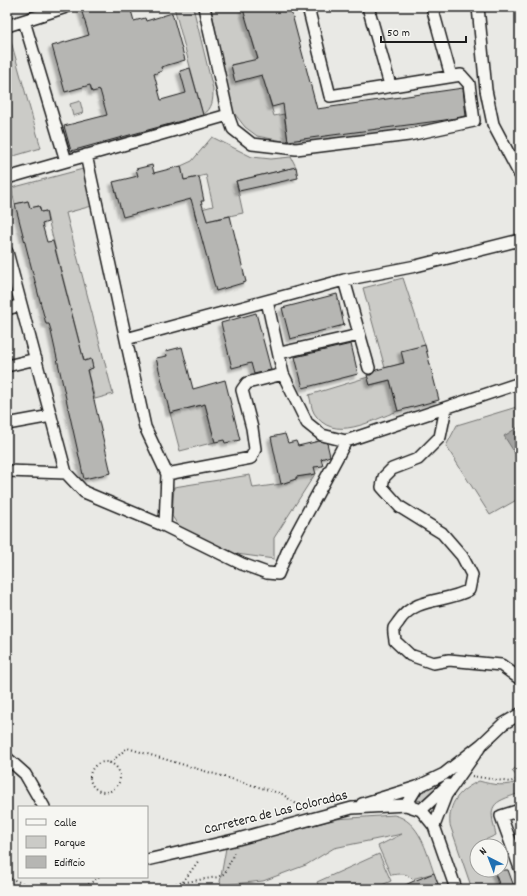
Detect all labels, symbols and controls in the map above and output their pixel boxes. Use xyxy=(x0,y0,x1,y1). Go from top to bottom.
scale bar xyxy=(381,18,466,44)
text: 50 m xyxy=(387,25,410,42)
street label: Carretera de Las Coloradas xyxy=(202,785,350,841)
legend xyxy=(18,806,148,878)
text: Calle xyxy=(54,815,77,832)
text: Parque xyxy=(54,835,85,852)
north arrow xyxy=(469,838,509,878)
text: N xyxy=(476,844,491,860)
text: Edificio xyxy=(54,855,85,872)

